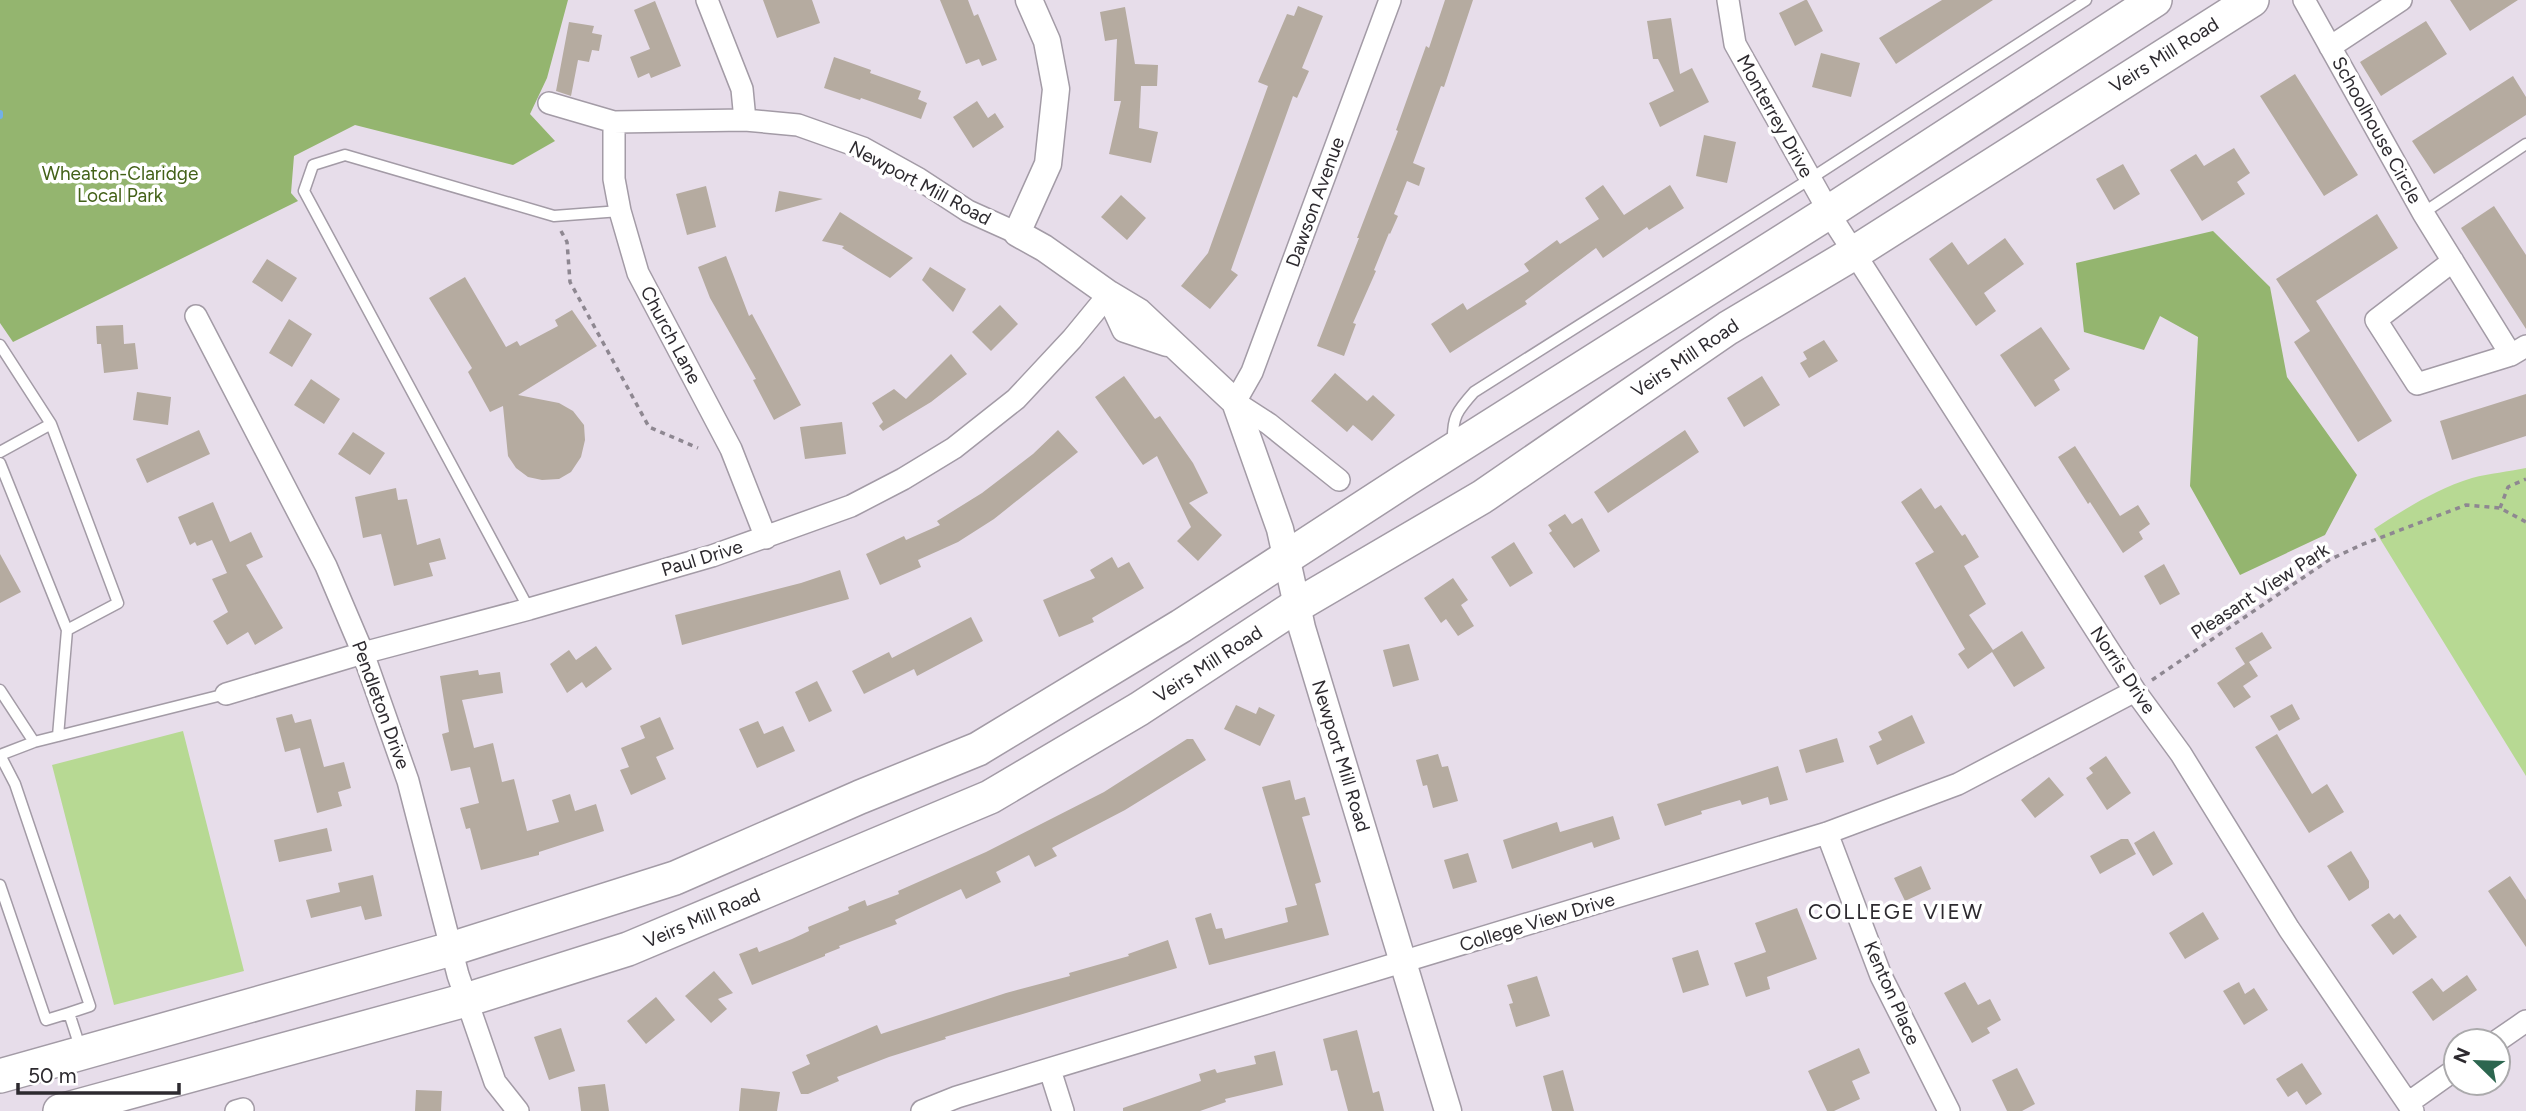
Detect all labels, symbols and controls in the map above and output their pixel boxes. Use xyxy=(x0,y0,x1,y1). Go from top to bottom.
street label: Veirs Mill Road xyxy=(2105,12,2223,98)
street label: Monterrey Drive xyxy=(1732,51,1818,181)
street label: Schoolhouse Circle xyxy=(2327,53,2427,207)
street label: Dawson Avenue xyxy=(1281,134,1349,270)
street label: Newport Mill Road xyxy=(845,136,995,230)
park label: Wheaton-Claridge Local Park xyxy=(42,162,198,207)
street label: Church Lane xyxy=(636,282,706,388)
street label: Veirs Mill Road xyxy=(1627,314,1743,402)
street label: Paul Drive xyxy=(659,535,745,581)
street label: Pleasant View Park xyxy=(2187,537,2334,644)
street label: Veirs Mill Road xyxy=(1150,620,1266,708)
street label: Norris Drive xyxy=(2085,622,2161,718)
street label: Pendleton Drive xyxy=(347,638,415,772)
street label: Newport Mill Road xyxy=(1307,677,1375,835)
street label: Veirs Mill Road xyxy=(640,883,764,953)
street label: College View Drive xyxy=(1457,887,1617,957)
district label: COLLEGE VIEW xyxy=(1808,899,1984,924)
street label: Kenton Place xyxy=(1859,937,1925,1049)
north arrow xyxy=(2442,1027,2512,1097)
text: N xyxy=(2448,1044,2475,1067)
scale bar xyxy=(18,1052,178,1096)
text: 50 m xyxy=(28,1063,77,1088)

